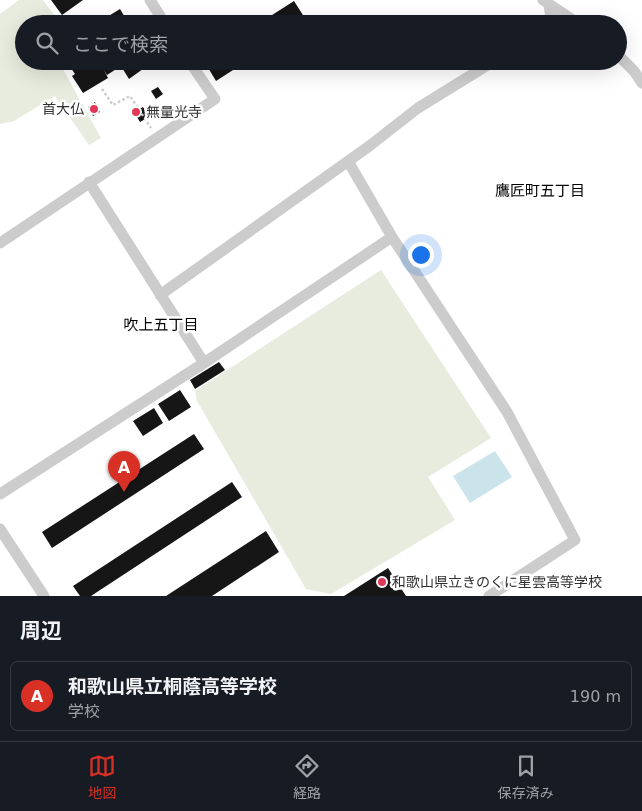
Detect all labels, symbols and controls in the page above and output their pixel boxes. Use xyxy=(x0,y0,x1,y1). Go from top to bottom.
search box xyxy=(15,15,627,70)
icon: search xyxy=(33,29,61,57)
text: ここで検索 xyxy=(73,33,168,55)
place label: 首大仏 xyxy=(42,101,84,117)
marker: 首大仏 xyxy=(88,103,100,115)
place label: 無量光寺 xyxy=(146,104,202,120)
marker: 無量光寺 xyxy=(130,106,142,118)
district label: 鷹匠町五丁目 xyxy=(495,182,585,200)
your location xyxy=(408,242,434,268)
district label: 吹上五丁目 xyxy=(123,316,199,334)
pin: A xyxy=(108,451,140,492)
place label: 和歌山県立きのくに星雲高等学校 xyxy=(392,574,602,590)
marker: 和歌山県立きのくに星雲高等学校 xyxy=(376,576,388,588)
text: 周辺 xyxy=(20,619,62,643)
text: 和歌山県立桐蔭高等学校 xyxy=(68,675,277,697)
text: A xyxy=(31,687,43,706)
text: 190 m xyxy=(570,687,621,706)
text: 学校 xyxy=(68,702,100,721)
tab: 地図 xyxy=(88,752,116,802)
tab: 経路 xyxy=(293,752,321,802)
tab: 保存済み xyxy=(498,752,554,802)

